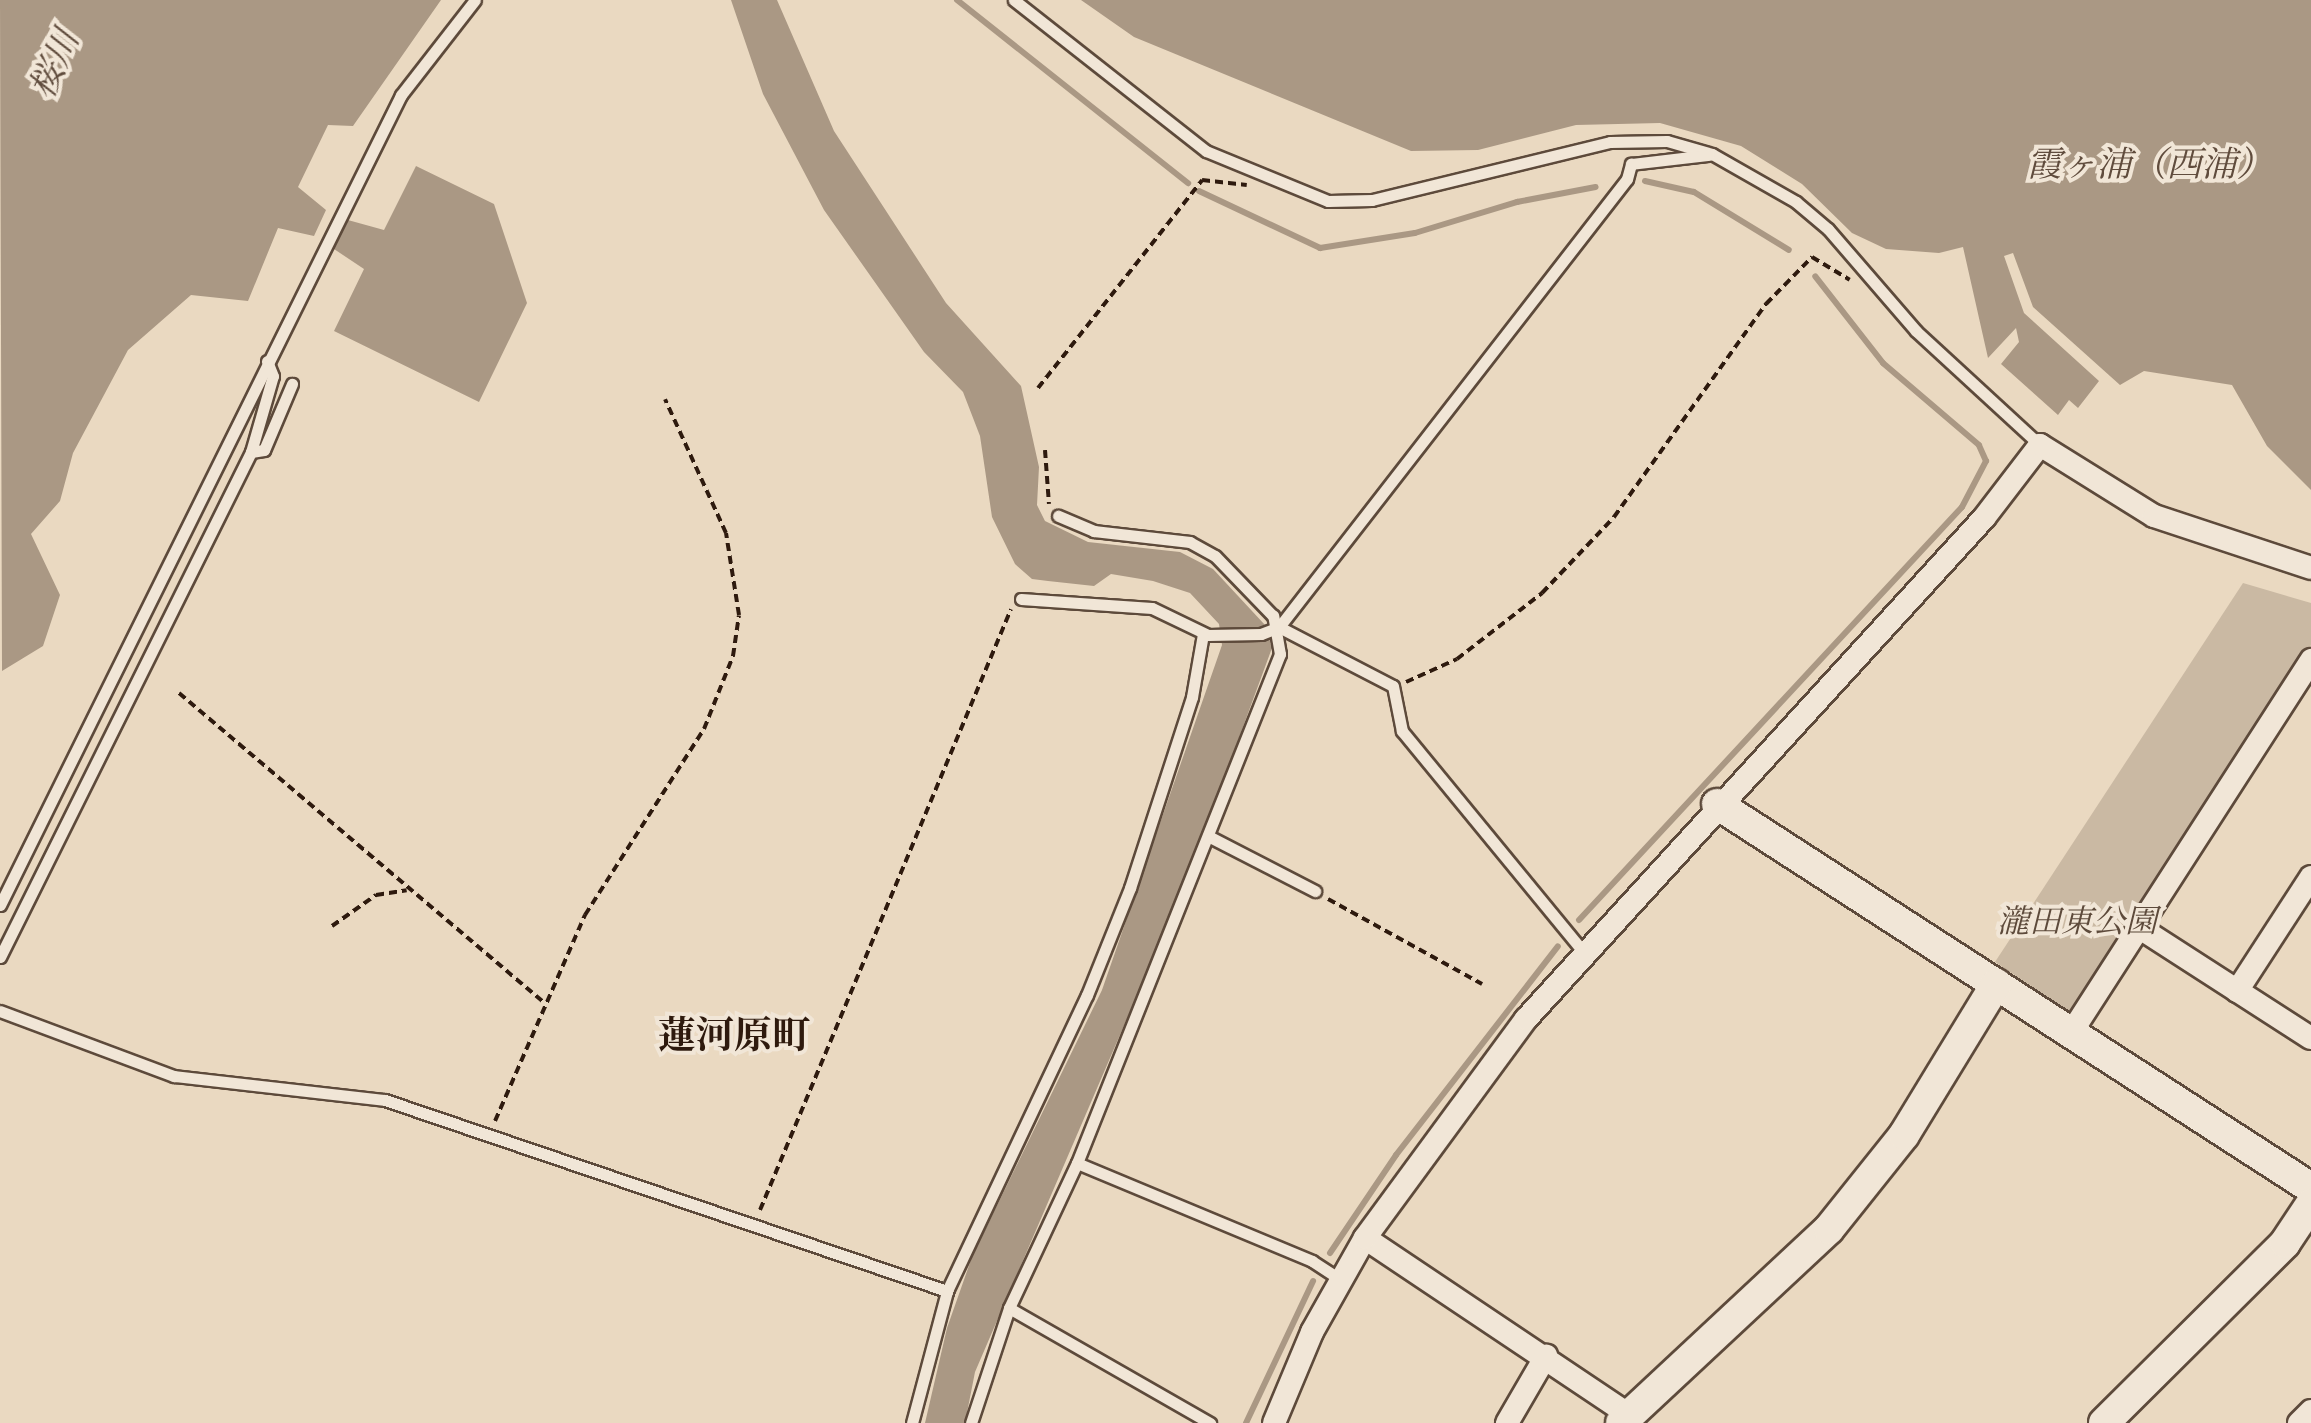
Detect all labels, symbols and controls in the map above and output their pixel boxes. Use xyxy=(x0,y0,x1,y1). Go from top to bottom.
water label: 桜川 xyxy=(21,23,87,105)
water label: 霞ヶ浦（西浦） xyxy=(2027,143,2271,185)
park label: 瀧田東公園 xyxy=(1997,902,2157,940)
district label: 蓮河原町 xyxy=(658,1012,810,1058)

